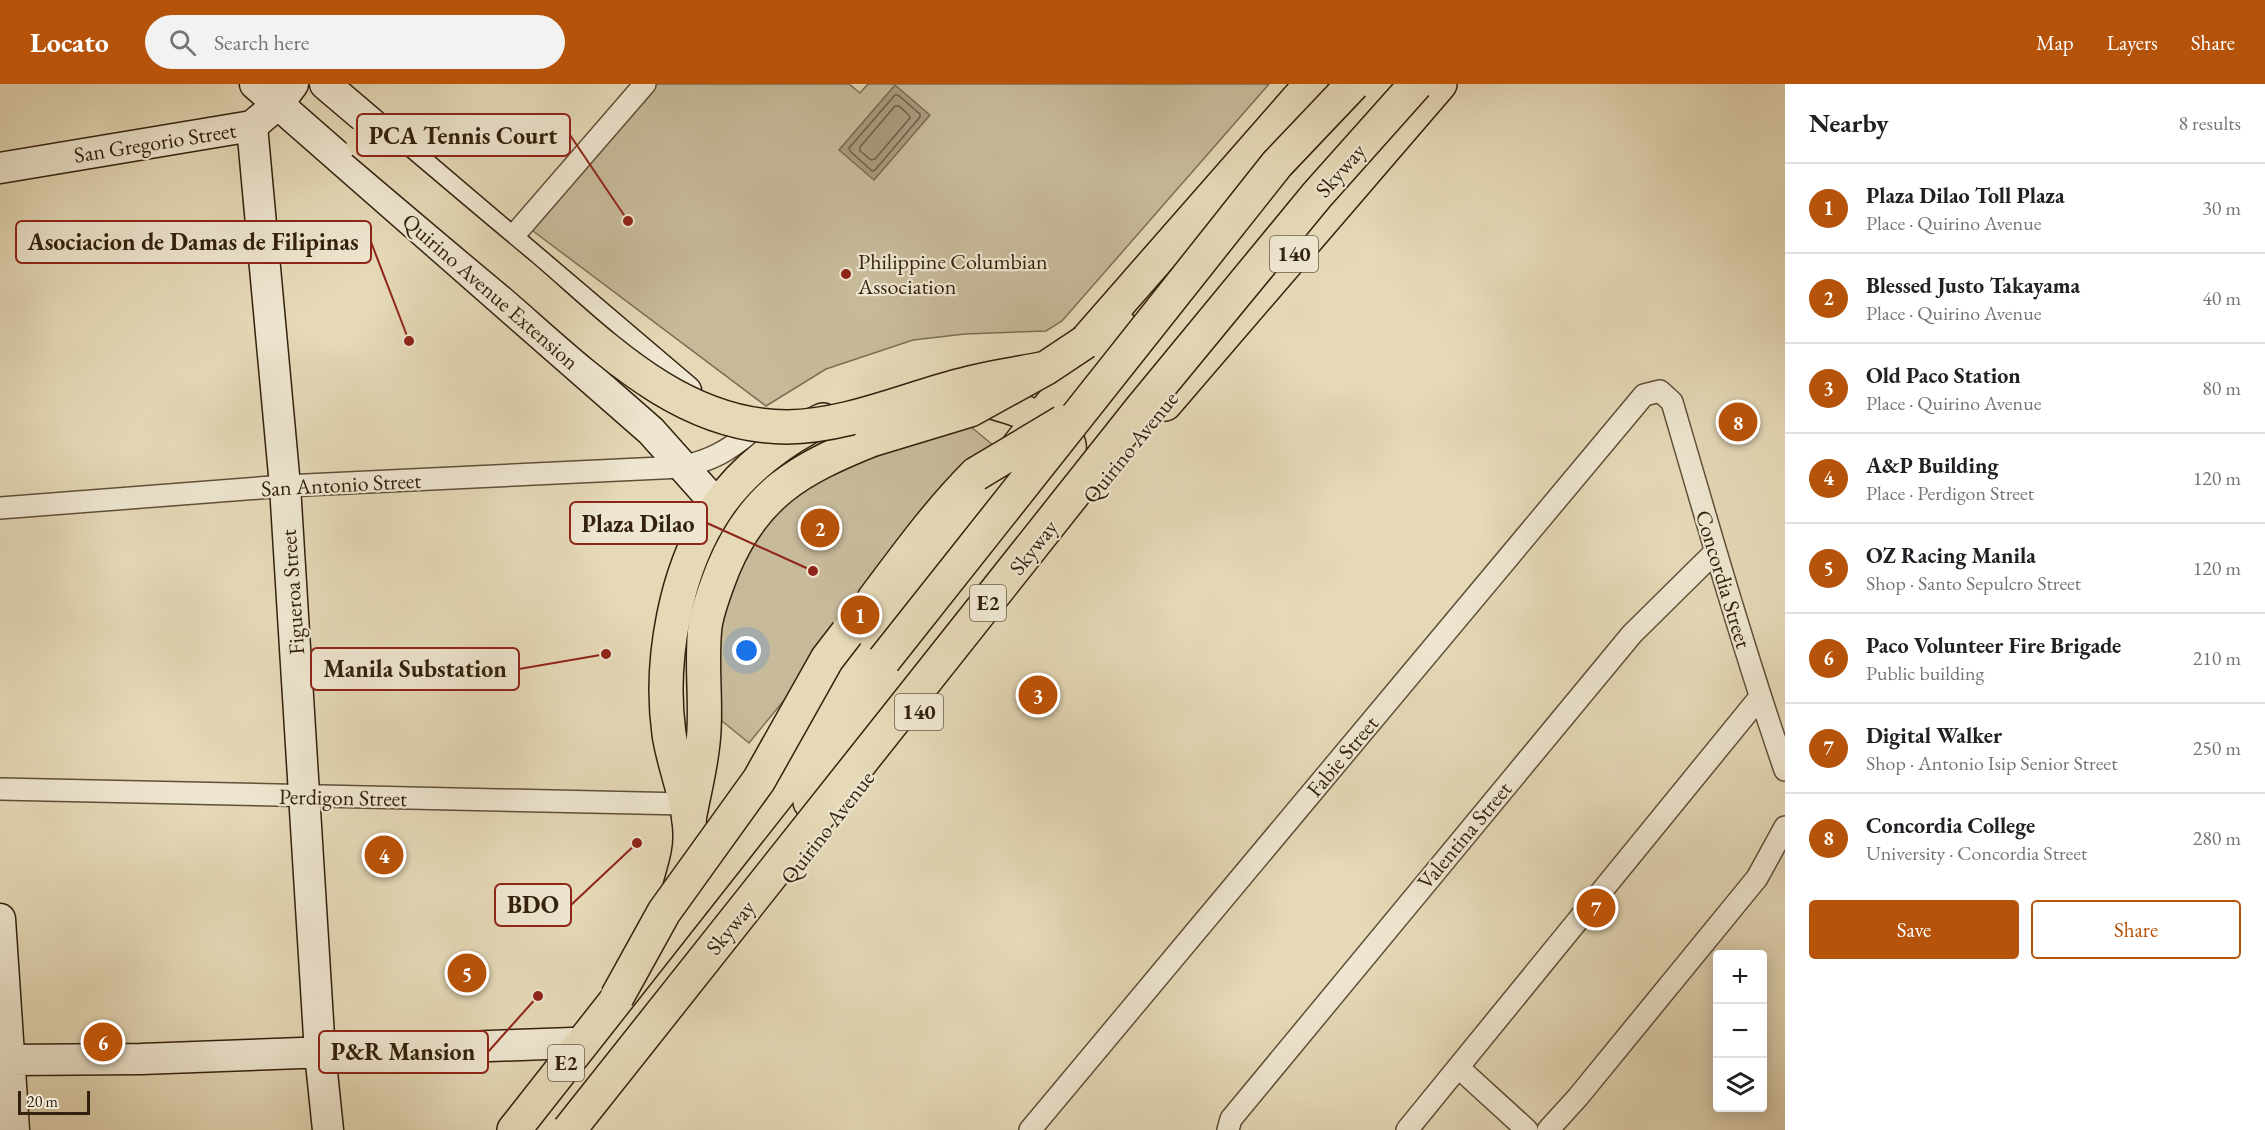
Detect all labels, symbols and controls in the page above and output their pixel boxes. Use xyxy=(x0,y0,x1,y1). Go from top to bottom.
search box xyxy=(145,15,565,69)
text: Locato xyxy=(30,24,109,60)
icon: search xyxy=(166,26,199,59)
text: Search here xyxy=(214,28,309,57)
text: Map xyxy=(2036,29,2074,56)
text: Layers xyxy=(2107,29,2158,56)
text: Share xyxy=(2191,29,2235,56)
text: Nearby xyxy=(1809,106,1889,140)
text: 8 results xyxy=(2178,110,2241,136)
callout: PCA Tennis Court xyxy=(357,114,570,156)
street label: San Gregorio Street xyxy=(72,115,238,170)
text: PCA Tennis Court xyxy=(369,120,557,151)
street label: Skyway xyxy=(1309,137,1372,204)
text: Plaza Dilao Toll Plaza xyxy=(1866,181,2065,210)
text: 1 xyxy=(1823,195,1834,221)
text: 30 m xyxy=(2202,195,2241,221)
street label: Quirino Avenue Extension xyxy=(396,207,585,376)
text: Place · Quirino Avenue xyxy=(1866,210,2042,236)
callout: Asociacion de Damas de Filipinas xyxy=(16,221,371,263)
text: Asociacion de Damas de Filipinas xyxy=(26,226,359,257)
road number: 140 xyxy=(1270,236,1318,272)
place label: Philippine Columbian Association xyxy=(857,247,1048,301)
marker: Philippine Columbian Association xyxy=(839,267,853,281)
text: Blessed Justo Takayama xyxy=(1866,271,2080,300)
text: 2 xyxy=(1823,285,1834,311)
text: 40 m xyxy=(2202,285,2241,311)
text: Place · Quirino Avenue xyxy=(1866,300,2042,326)
text: Old Paco Station xyxy=(1866,361,2021,390)
text: 3 xyxy=(1823,375,1834,401)
text: 80 m xyxy=(2202,375,2241,401)
street label: Quirino Avenue xyxy=(1076,385,1185,510)
text: Place · Quirino Avenue xyxy=(1866,390,2042,416)
pin: 8 xyxy=(1718,400,1758,444)
text: A&P Building xyxy=(1866,451,1998,480)
text: 4 xyxy=(1823,465,1834,491)
text: 120 m xyxy=(2193,465,2241,491)
street label: San Antonio Street xyxy=(260,466,422,503)
text: Place · Perdigon Street xyxy=(1866,480,2034,506)
callout: Plaza Dilao xyxy=(570,502,707,544)
pin: 2 xyxy=(800,506,840,550)
street label: Concordia Street xyxy=(1689,507,1758,652)
text: Plaza Dilao xyxy=(581,508,695,539)
street label: Skyway xyxy=(1003,513,1064,581)
street label: Figueroa Street xyxy=(274,528,311,656)
text: OZ Racing Manila xyxy=(1866,541,2036,570)
text: 5 xyxy=(1823,555,1834,581)
text: 120 m xyxy=(2193,555,2241,581)
text: Shop · Santo Sepulcro Street xyxy=(1866,570,2081,596)
road number: E2 xyxy=(970,585,1006,621)
pin: 1 xyxy=(840,592,880,638)
text: Paco Volunteer Fire Brigade xyxy=(1866,631,2121,660)
your location xyxy=(732,636,761,665)
text: 6 xyxy=(1823,645,1834,671)
text: 210 m xyxy=(2193,645,2241,671)
callout: Manila Substation xyxy=(311,648,519,690)
text: Manila Substation xyxy=(323,653,507,684)
text: Public building xyxy=(1866,660,1984,686)
pin: 3 xyxy=(1018,672,1058,718)
road number: 140 xyxy=(895,694,943,730)
street label: Fabie Street xyxy=(1300,710,1385,803)
text: Digital Walker xyxy=(1866,721,2002,750)
text: 7 xyxy=(1823,735,1834,761)
text: 250 m xyxy=(2193,735,2241,761)
text: Shop · Antonio Isip Senior Street xyxy=(1866,750,2117,776)
street label: Quirino Avenue xyxy=(774,764,881,890)
street label: Valentina Street xyxy=(1411,775,1518,895)
street label: Perdigon Street xyxy=(279,782,407,813)
text: Concordia College xyxy=(1866,811,2035,840)
text: 8 xyxy=(1823,825,1834,851)
text: 280 m xyxy=(2193,825,2241,851)
pin: 4 xyxy=(364,832,404,878)
text: University · Concordia Street xyxy=(1866,840,2087,866)
callout: BDO xyxy=(495,884,571,926)
pin: 7 xyxy=(1576,886,1616,930)
text: BDO xyxy=(507,889,559,920)
street label: Skyway xyxy=(699,893,762,961)
button: Save xyxy=(1809,900,2019,959)
button: Share xyxy=(2031,900,2241,959)
pin: 5 xyxy=(448,950,486,996)
map controls xyxy=(1713,950,1767,1112)
button: + xyxy=(1713,950,1767,1004)
button: − xyxy=(1713,1004,1767,1058)
pin: 6 xyxy=(84,1020,122,1064)
callout: P&R Mansion xyxy=(319,1031,488,1073)
text: P&R Mansion xyxy=(331,1036,476,1067)
road number: E2 xyxy=(548,1045,584,1081)
button: layers xyxy=(1713,1058,1767,1112)
scale bar xyxy=(18,1088,90,1116)
text: 20 m xyxy=(27,1091,58,1112)

